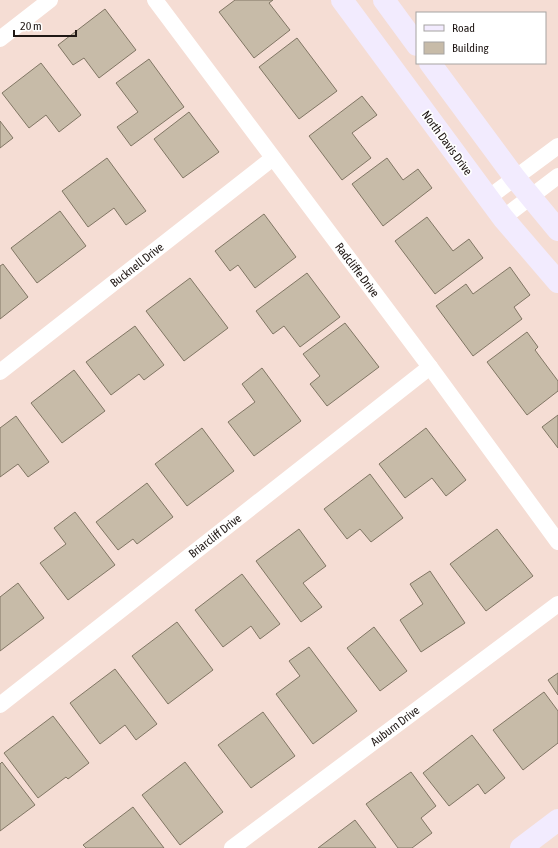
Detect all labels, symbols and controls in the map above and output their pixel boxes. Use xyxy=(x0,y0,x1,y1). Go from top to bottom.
scale bar xyxy=(14,12,76,38)
legend xyxy=(416,12,546,64)
text: 20 m xyxy=(20,19,42,33)
text: Road xyxy=(452,21,475,35)
text: Building xyxy=(452,41,490,55)
street label: North Davis Drive xyxy=(419,108,475,178)
street label: Bucknell Drive xyxy=(108,240,166,290)
street label: Radcliffe Drive xyxy=(332,240,382,300)
street label: Briarcliff Drive xyxy=(186,511,244,561)
street label: Auburn Drive xyxy=(368,703,422,749)

